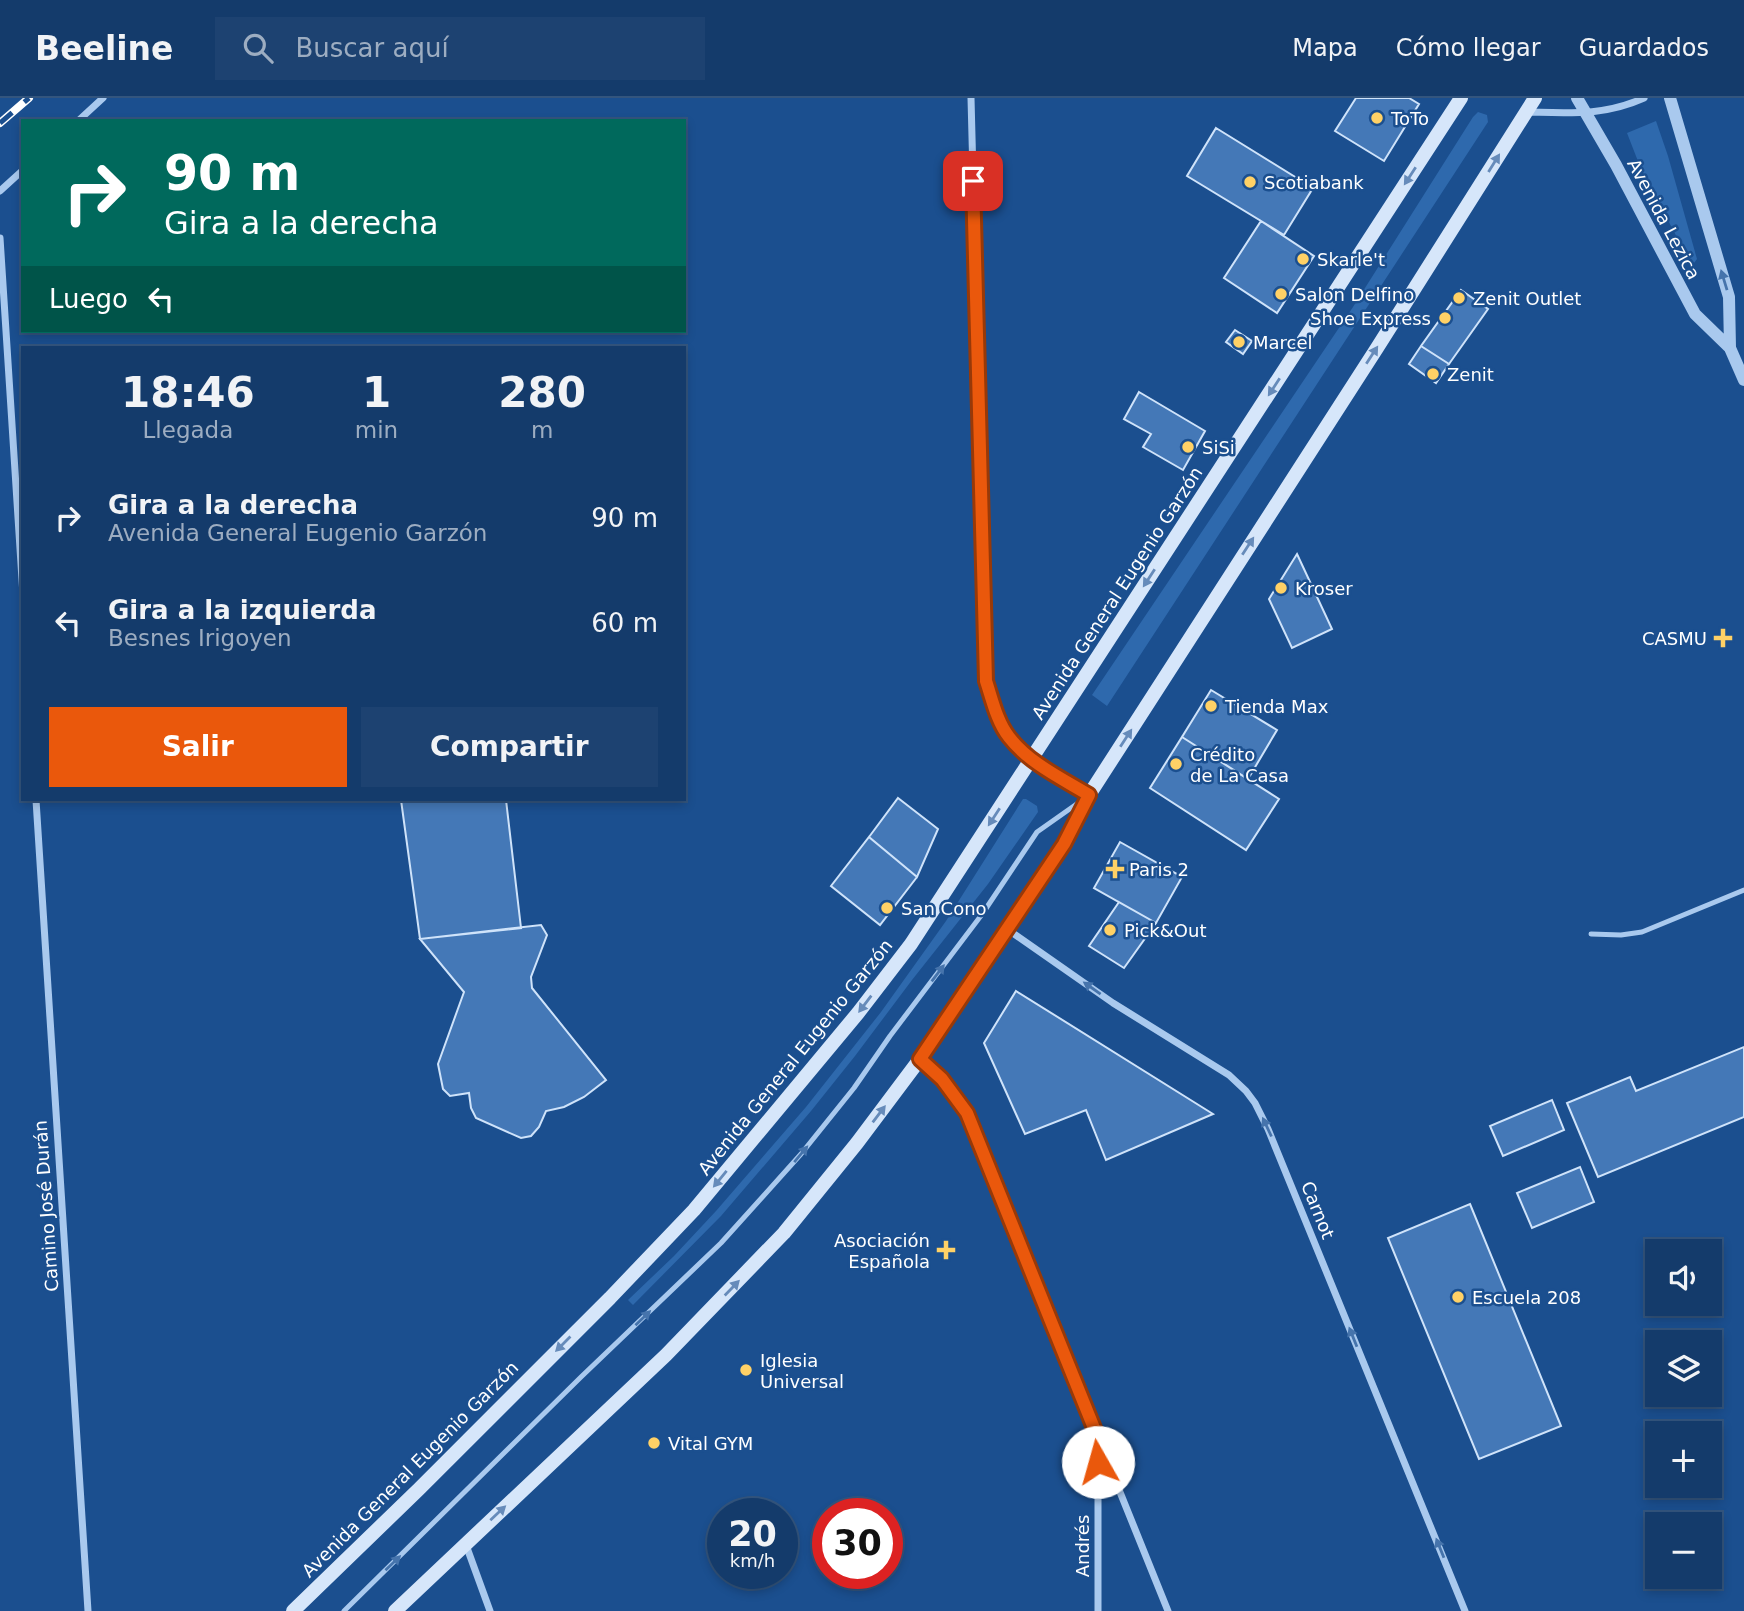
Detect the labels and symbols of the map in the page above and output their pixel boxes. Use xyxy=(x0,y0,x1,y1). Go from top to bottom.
place label: ToTo xyxy=(1390,108,1429,129)
marker: ToTo xyxy=(1369,110,1385,126)
pin xyxy=(943,151,1003,211)
one-way arrow xyxy=(1488,154,1501,173)
street label: Avenida Lezica xyxy=(1623,155,1705,283)
one-way arrow xyxy=(1404,166,1417,185)
place label: Scotiabank xyxy=(1264,172,1364,193)
marker: Scotiabank xyxy=(1242,174,1258,190)
place label: Skarle't xyxy=(1317,249,1385,270)
marker: Skarle't xyxy=(1295,251,1311,267)
one-way arrow xyxy=(1719,269,1729,290)
place label: Salon Delfino xyxy=(1295,284,1414,305)
marker: Salon Delfino xyxy=(1273,286,1289,302)
place label: Zenit Outlet xyxy=(1473,288,1581,309)
marker: Zenit Outlet xyxy=(1451,290,1467,306)
place label: Shoe Express xyxy=(1310,308,1431,329)
marker: Shoe Express xyxy=(1437,310,1453,326)
place label: Marcel xyxy=(1253,332,1313,353)
marker: Marcel xyxy=(1231,334,1247,350)
one-way arrow xyxy=(1366,346,1379,365)
place label: Zenit xyxy=(1447,364,1494,385)
marker: Zenit xyxy=(1425,366,1441,382)
one-way arrow xyxy=(1267,378,1280,397)
place label: SiSi xyxy=(1202,437,1235,458)
marker: SiSi xyxy=(1180,439,1196,455)
street label: Avenida General Eugenio Garzón xyxy=(1027,463,1207,723)
one-way arrow xyxy=(1242,536,1255,556)
one-way arrow xyxy=(1143,568,1156,588)
place label: Kroser xyxy=(1295,578,1353,599)
marker: Kroser xyxy=(1273,580,1289,596)
place label: CASMU xyxy=(1642,628,1707,649)
marker: CASMU xyxy=(1713,628,1733,648)
place label: Tienda Max xyxy=(1224,696,1329,717)
marker: Tienda Max xyxy=(1203,698,1219,714)
one-way arrow xyxy=(1119,728,1132,747)
place label: Crédito de La Casa xyxy=(1190,744,1289,786)
marker: Crédito de La Casa xyxy=(1168,756,1184,772)
one-way arrow xyxy=(987,807,1000,827)
place label: Paris 2 xyxy=(1129,859,1189,880)
marker: Paris 2 xyxy=(1107,861,1123,877)
place label: San Cono xyxy=(901,898,987,919)
marker: San Cono xyxy=(879,900,895,916)
place label: Pick&Out xyxy=(1124,920,1206,941)
marker: Pick&Out xyxy=(1102,922,1118,938)
street label: Avenida General Eugenio Garzón xyxy=(693,935,897,1179)
one-way arrow xyxy=(930,964,944,982)
one-way arrow xyxy=(1083,981,1101,995)
one-way arrow xyxy=(857,995,872,1013)
one-way arrow xyxy=(871,1105,885,1123)
one-way arrow xyxy=(1261,1117,1273,1137)
street label: Camino José Durán xyxy=(30,1120,62,1292)
one-way arrow xyxy=(793,1146,808,1163)
one-way arrow xyxy=(713,1171,728,1188)
street label: Carnot xyxy=(1297,1178,1339,1242)
place label: Asociación Española xyxy=(834,1230,930,1272)
marker: Asociación Española xyxy=(936,1240,956,1260)
one-way arrow xyxy=(723,1279,740,1296)
place label: Escuela 208 xyxy=(1472,1287,1581,1308)
marker: Escuela 208 xyxy=(1450,1289,1466,1305)
one-way arrow xyxy=(634,1309,651,1326)
one-way arrow xyxy=(1348,1327,1359,1348)
one-way arrow xyxy=(555,1336,572,1353)
place label: Iglesia Universal xyxy=(760,1350,844,1392)
street label: Avenida General Eugenio Garzón xyxy=(298,1357,522,1581)
marker: Iglesia Universal xyxy=(738,1362,754,1378)
position arrow xyxy=(1061,1425,1135,1499)
place label: Vital GYM xyxy=(668,1433,753,1454)
marker: Vital GYM xyxy=(646,1435,662,1451)
speed limit sign: 30 xyxy=(812,1498,903,1589)
one-way arrow xyxy=(489,1506,506,1522)
street label: Andrés xyxy=(1072,1515,1093,1577)
one-way arrow xyxy=(1434,1537,1445,1558)
one-way arrow xyxy=(384,1556,401,1572)

